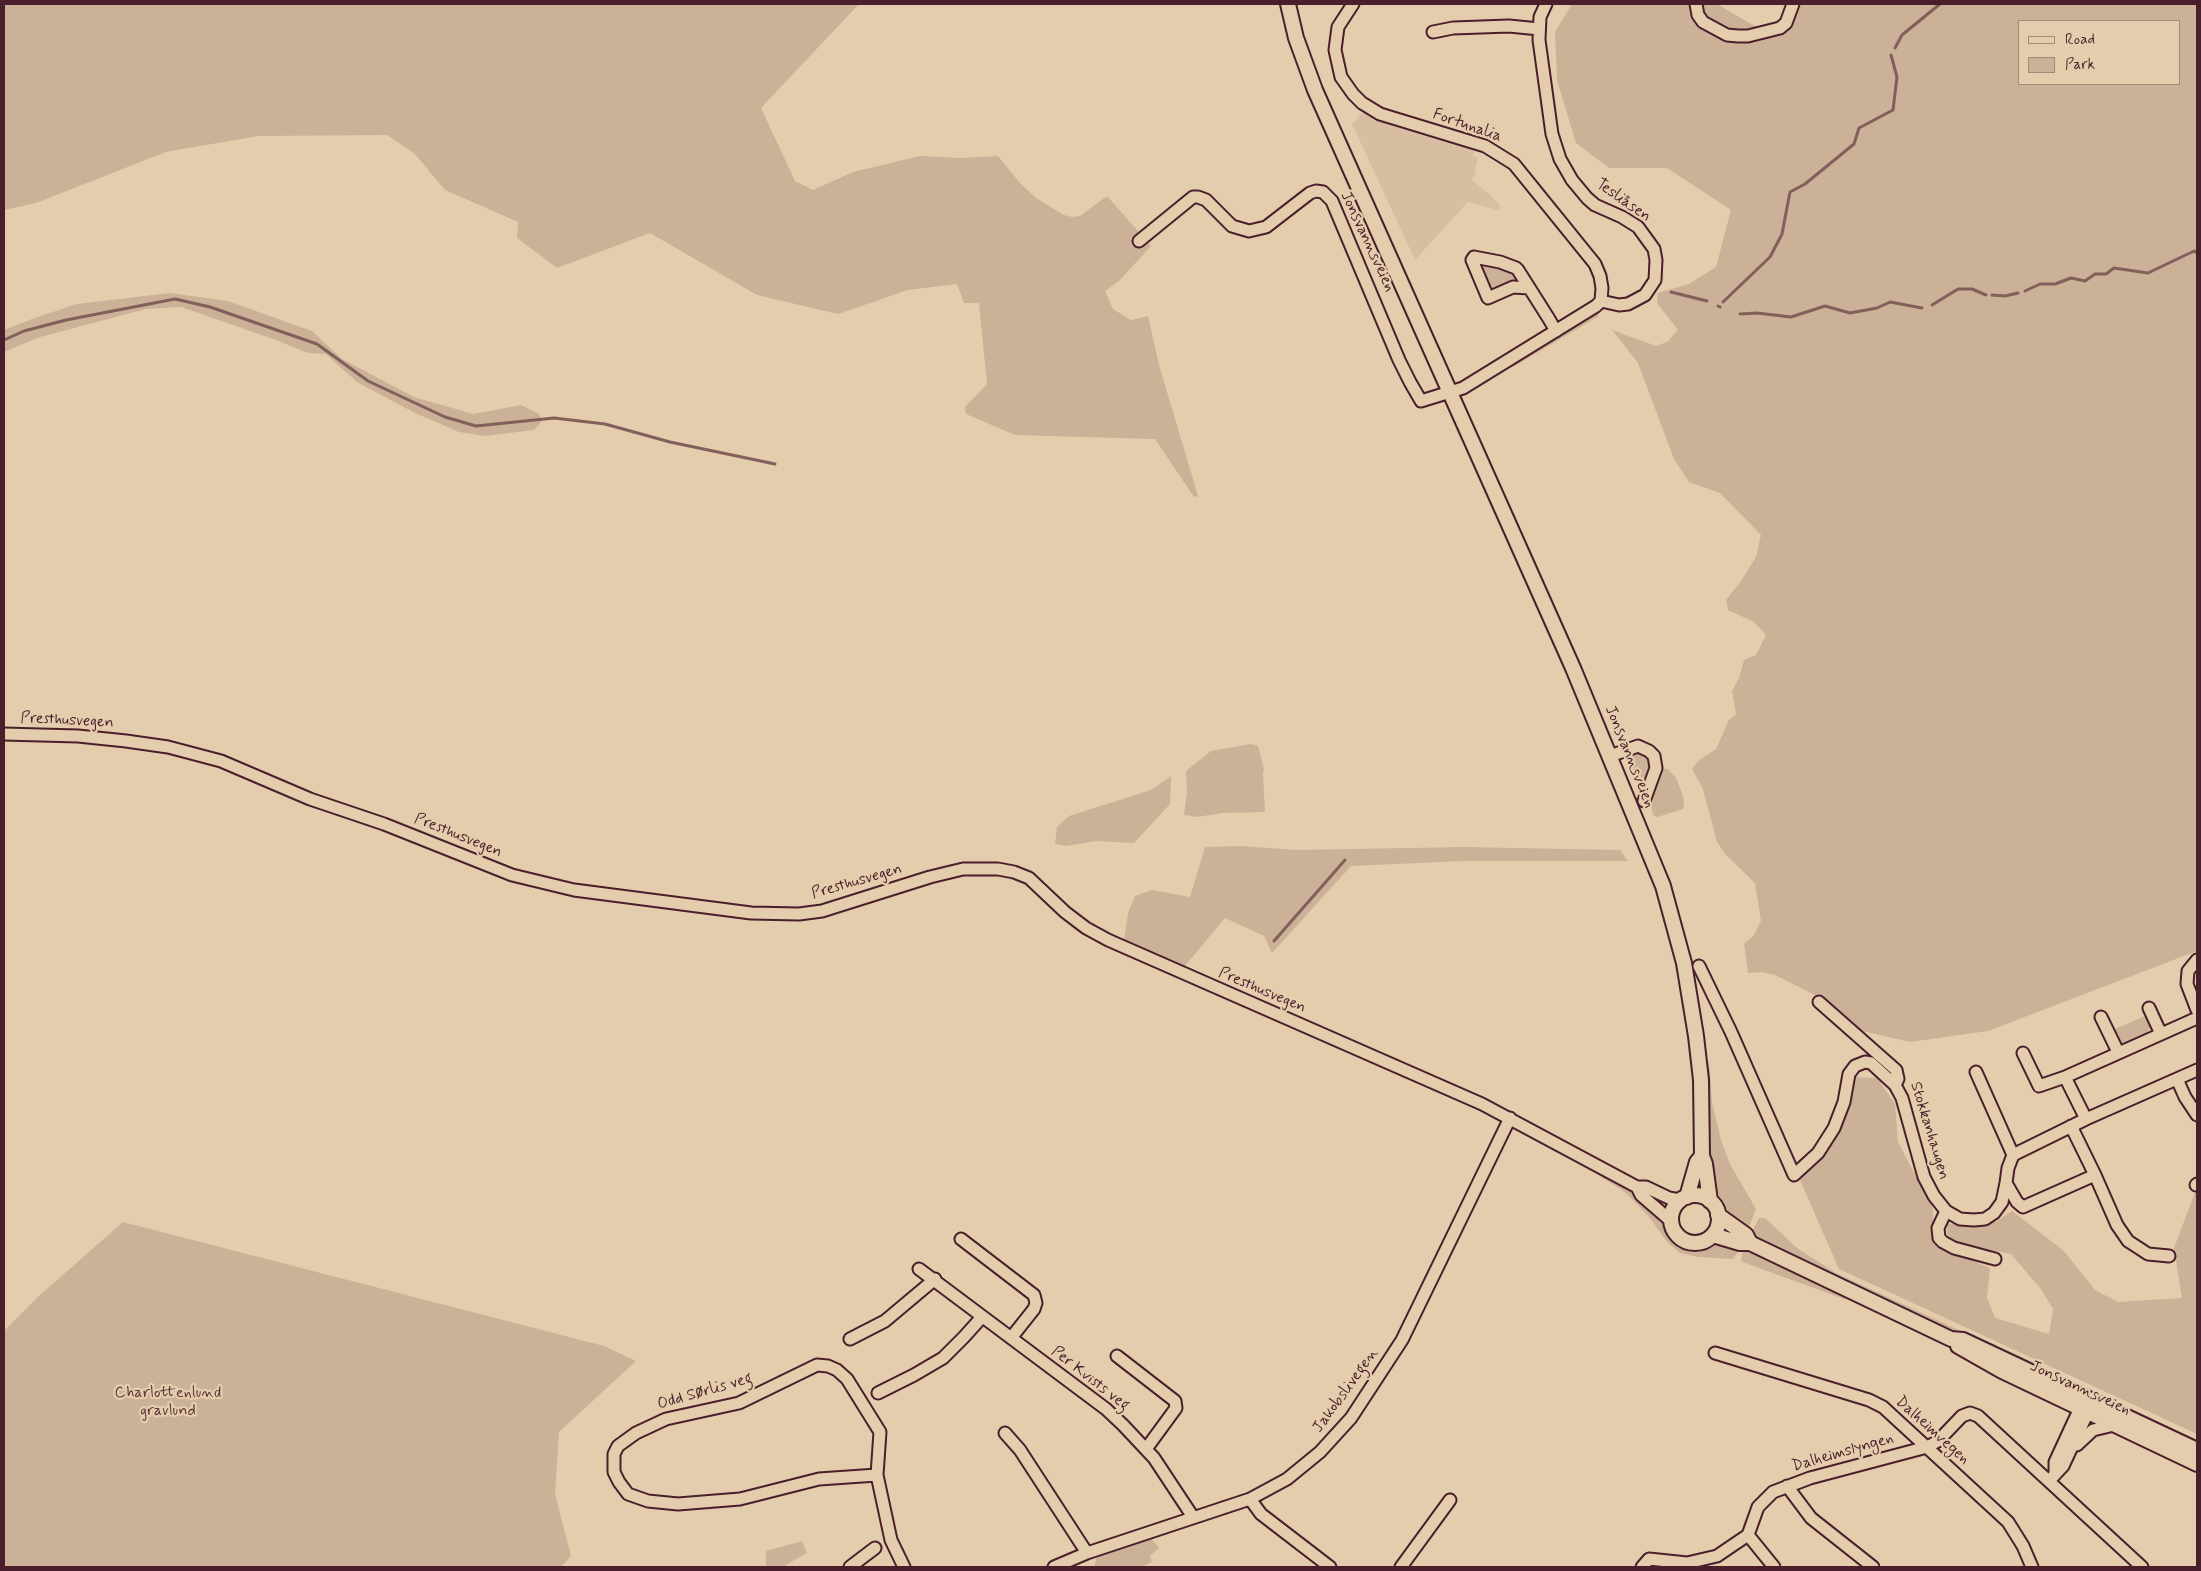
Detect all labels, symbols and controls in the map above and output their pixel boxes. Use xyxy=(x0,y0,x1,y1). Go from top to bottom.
legend xyxy=(2018,20,2181,85)
text: Road xyxy=(2065,30,2095,50)
text: Park xyxy=(2065,55,2095,75)
street label: Fortunalia xyxy=(1430,105,1504,147)
street label: Tesliåsen xyxy=(1592,175,1654,227)
street label: Jonsvannsveien xyxy=(1335,189,1399,295)
street label: Jonsvannsveien xyxy=(1600,703,1658,811)
street label: Presthusvegen xyxy=(20,709,114,733)
street label: Presthusvegen xyxy=(411,810,505,862)
street label: Presthusvegen xyxy=(810,860,904,904)
street label: Presthusvegen xyxy=(1215,964,1309,1018)
street label: Stokkanhaugen xyxy=(1905,1080,1953,1182)
street label: Per Kvists veg xyxy=(1047,1342,1133,1416)
street label: Jakobslivegen xyxy=(1309,1345,1383,1437)
street label: Jonsvannsveien xyxy=(2027,1357,2133,1421)
street label: Odd Sørlis veg xyxy=(655,1369,755,1415)
park label: Charlottenlund gravlund xyxy=(115,1384,221,1422)
street label: Dalheimvegen xyxy=(1891,1393,1973,1469)
street label: Dalheimslyngen xyxy=(1790,1429,1896,1477)

